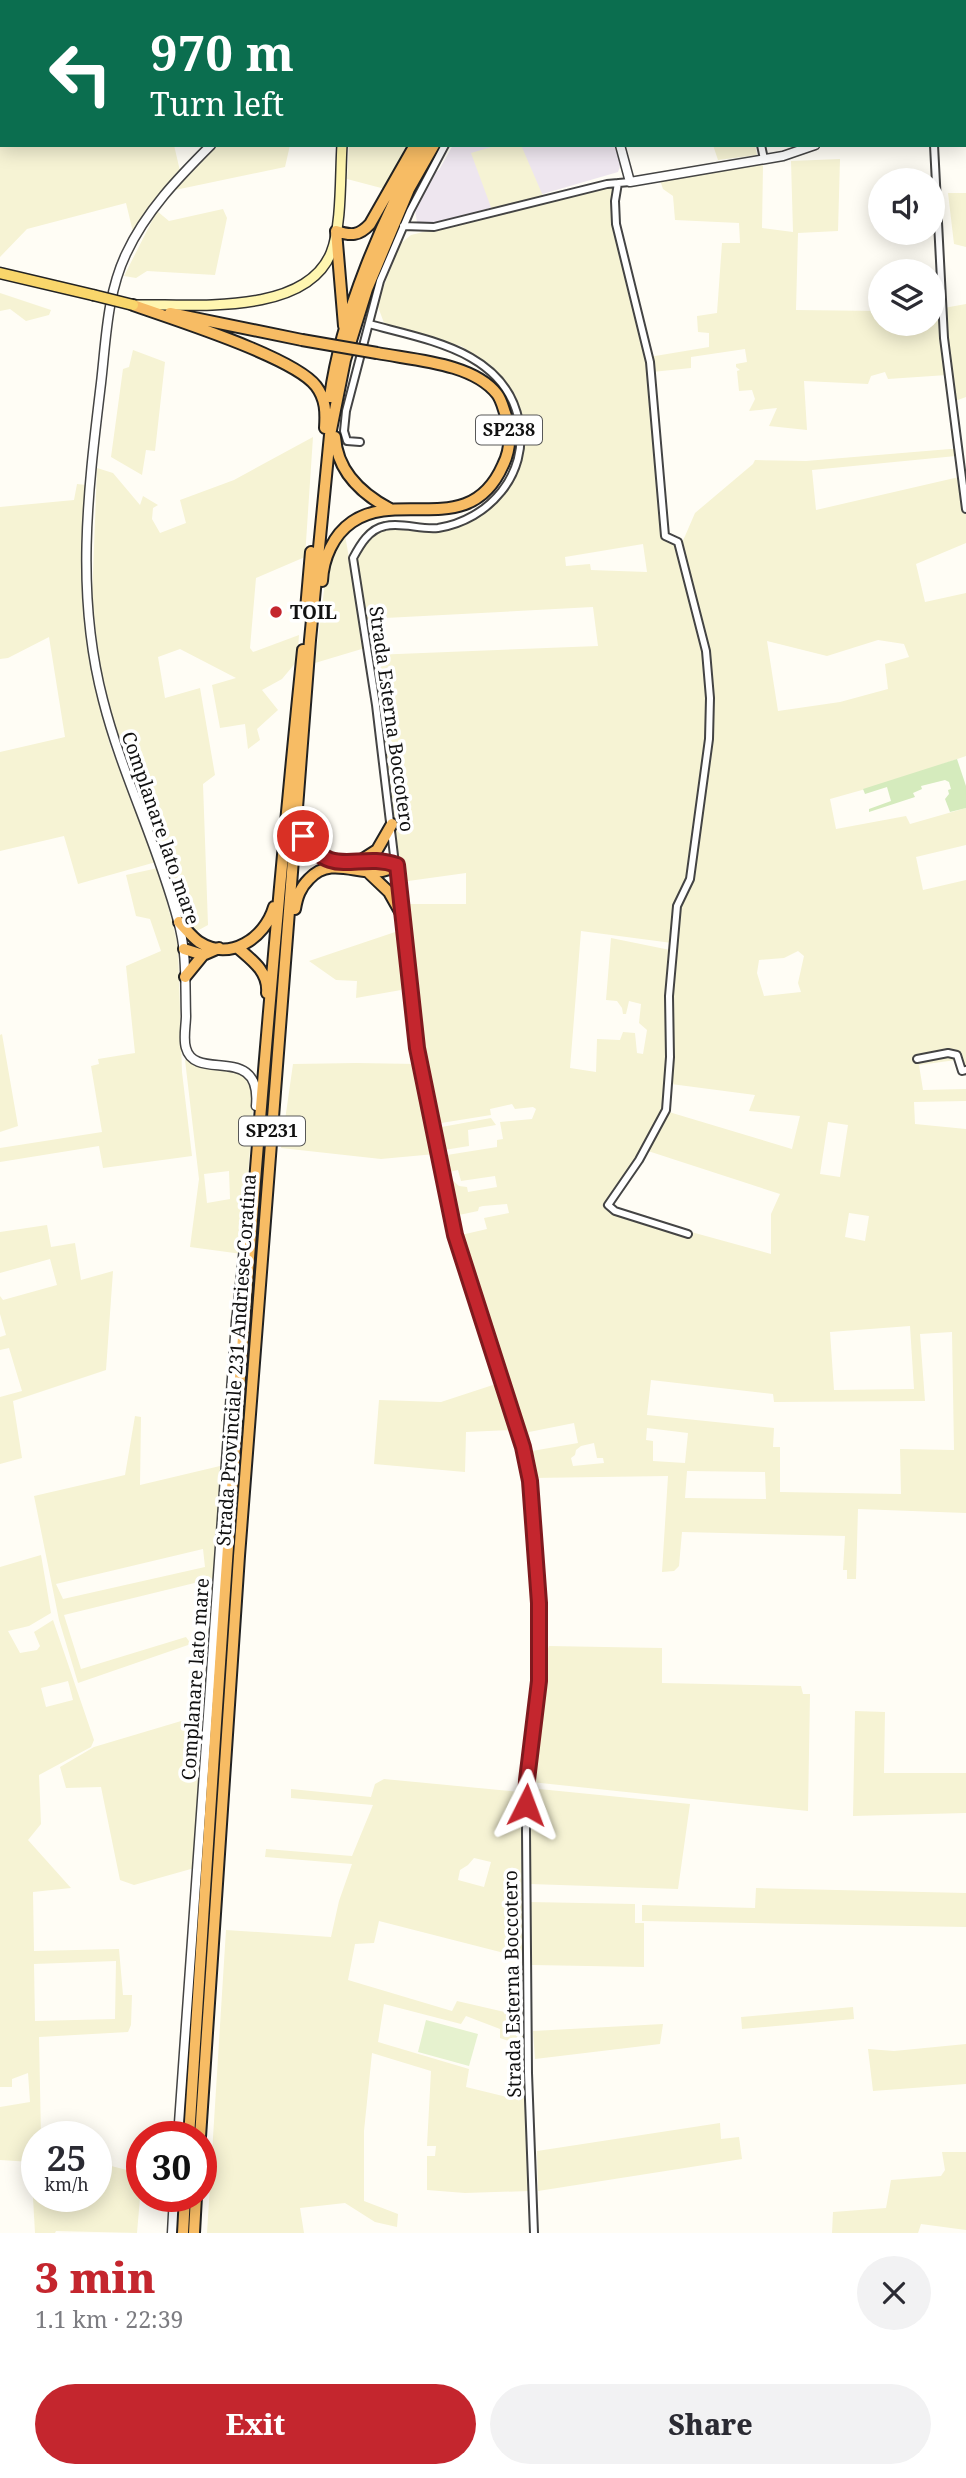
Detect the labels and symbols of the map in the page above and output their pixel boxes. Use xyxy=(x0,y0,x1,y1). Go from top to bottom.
road number: SP238 xyxy=(476,416,542,444)
place label: TOIL xyxy=(290,599,337,625)
marker: TOIL xyxy=(268,604,284,620)
street label: Strada Esterna Boccotero xyxy=(363,605,421,833)
street label: Complanare lato mare xyxy=(116,728,206,928)
pin xyxy=(273,806,333,866)
road number: SP231 xyxy=(239,1116,305,1146)
street label: Strada Provinciale 231 Andriese-Coratina xyxy=(210,1173,262,1547)
street label: Complanare lato mare xyxy=(175,1577,215,1781)
position arrow xyxy=(489,1768,563,1842)
street label: Strada Esterna Boccotero xyxy=(497,1870,527,2098)
speed limit sign: 30 xyxy=(126,2121,217,2212)

